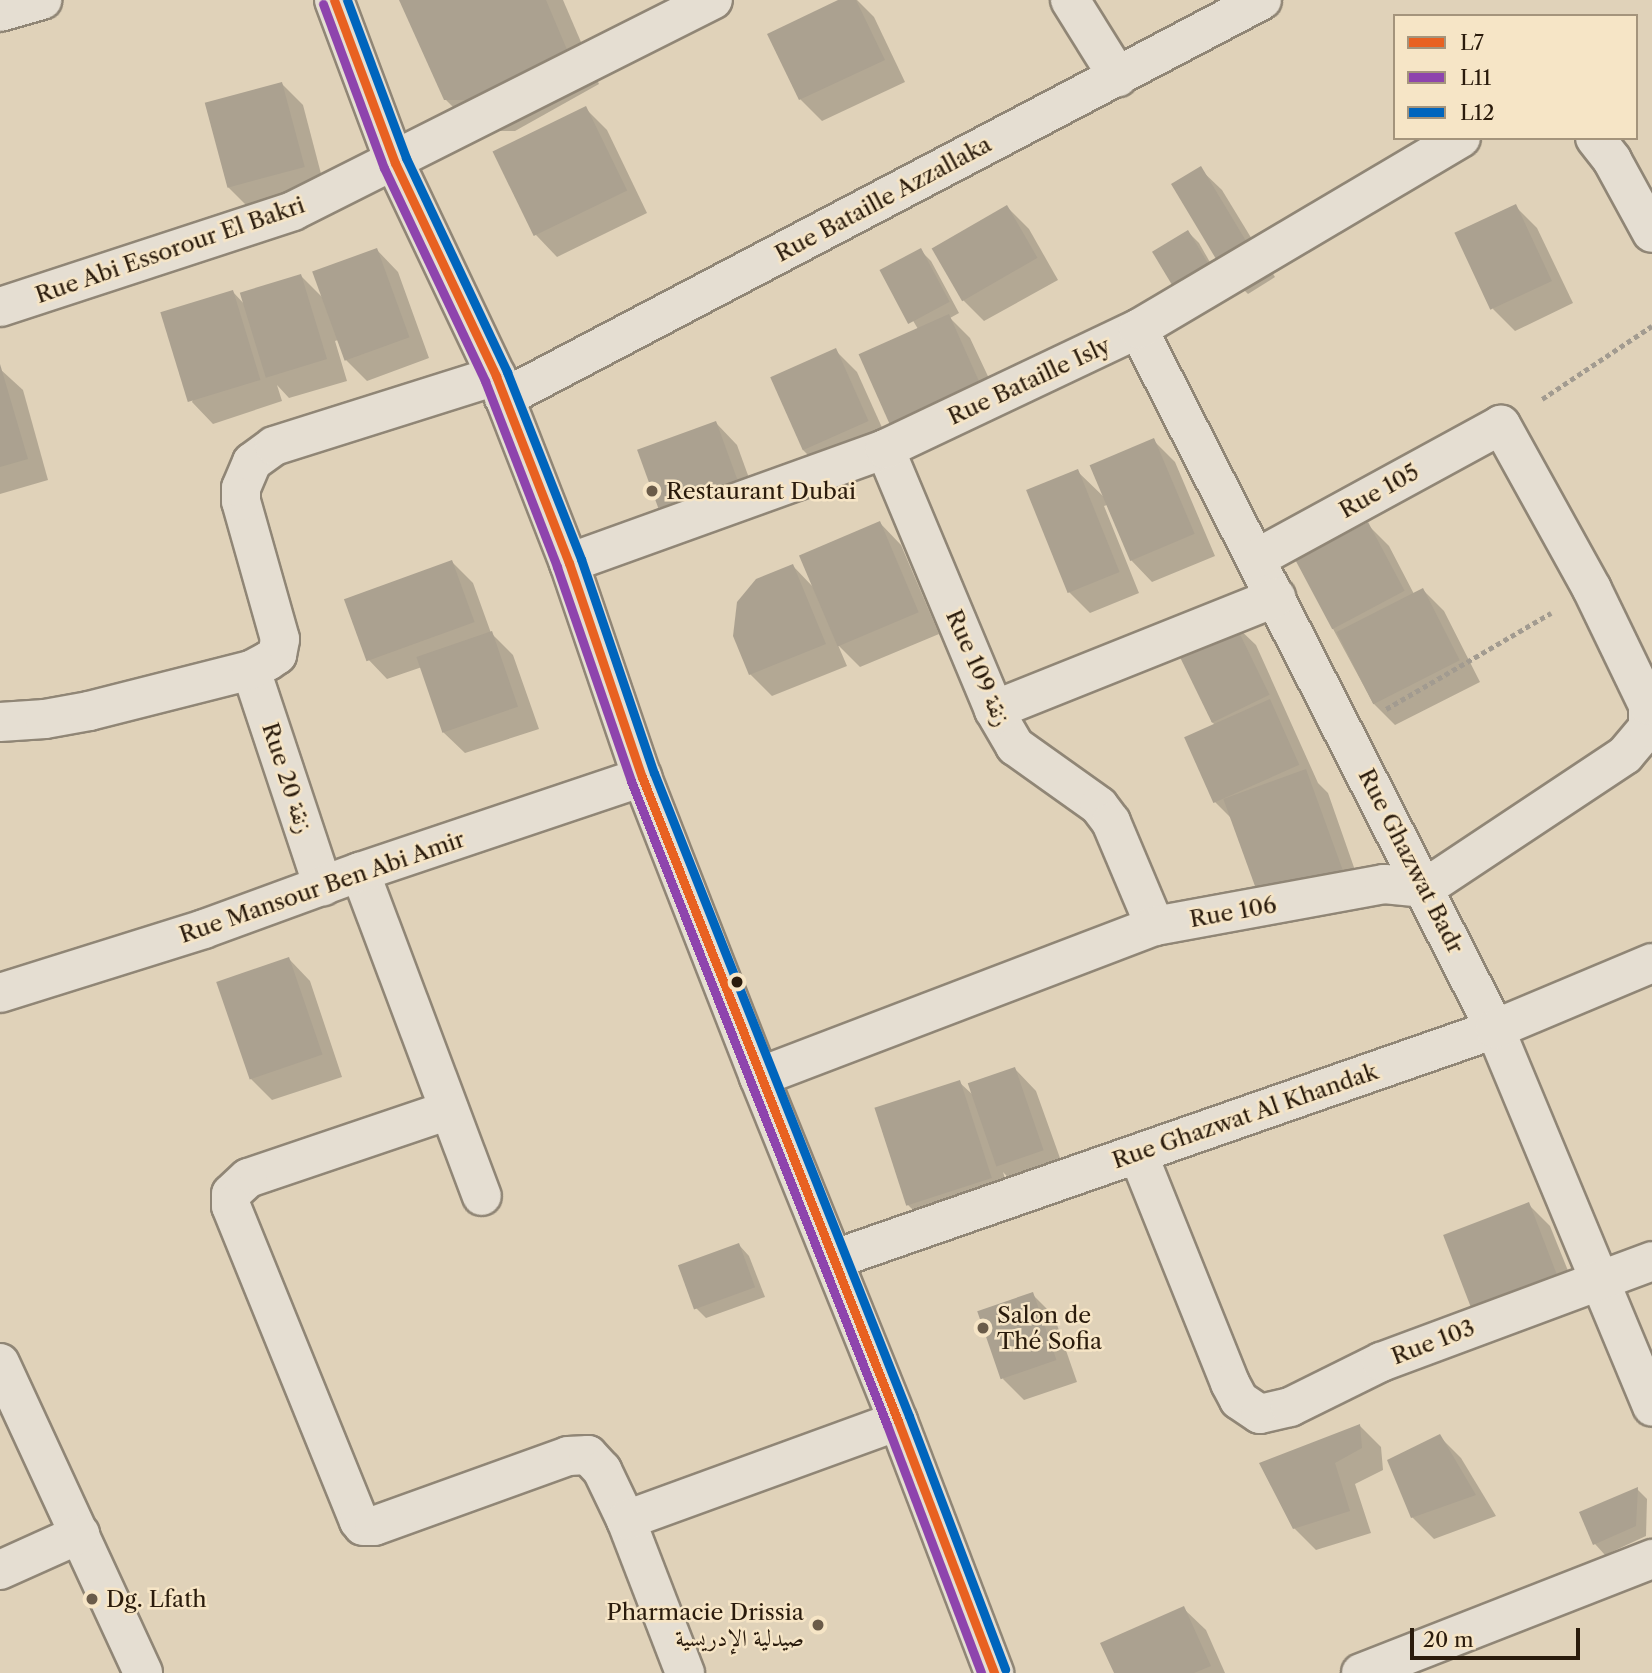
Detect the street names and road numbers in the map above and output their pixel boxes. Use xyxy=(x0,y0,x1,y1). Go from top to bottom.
street label: Rue Bataille Azzallaka xyxy=(770,130,996,268)
street label: Rue Abi Essorour El Bakri xyxy=(31,191,309,309)
street label: Rue Bataille Isly xyxy=(943,331,1115,431)
street label: Rue 105 xyxy=(1334,458,1424,524)
street label: Rue 109 زنقة xyxy=(940,605,1016,731)
street label: Rue 20 زنقة xyxy=(256,719,318,837)
street label: Rue Ghazwat Badr xyxy=(1352,764,1470,958)
street label: Rue Mansour Ben Abi Amir xyxy=(175,825,469,949)
street label: Rue 106 xyxy=(1187,891,1279,933)
street label: Rue Ghazwat Al Khandak xyxy=(1108,1057,1382,1175)
street label: Rue 103 xyxy=(1387,1314,1479,1370)

